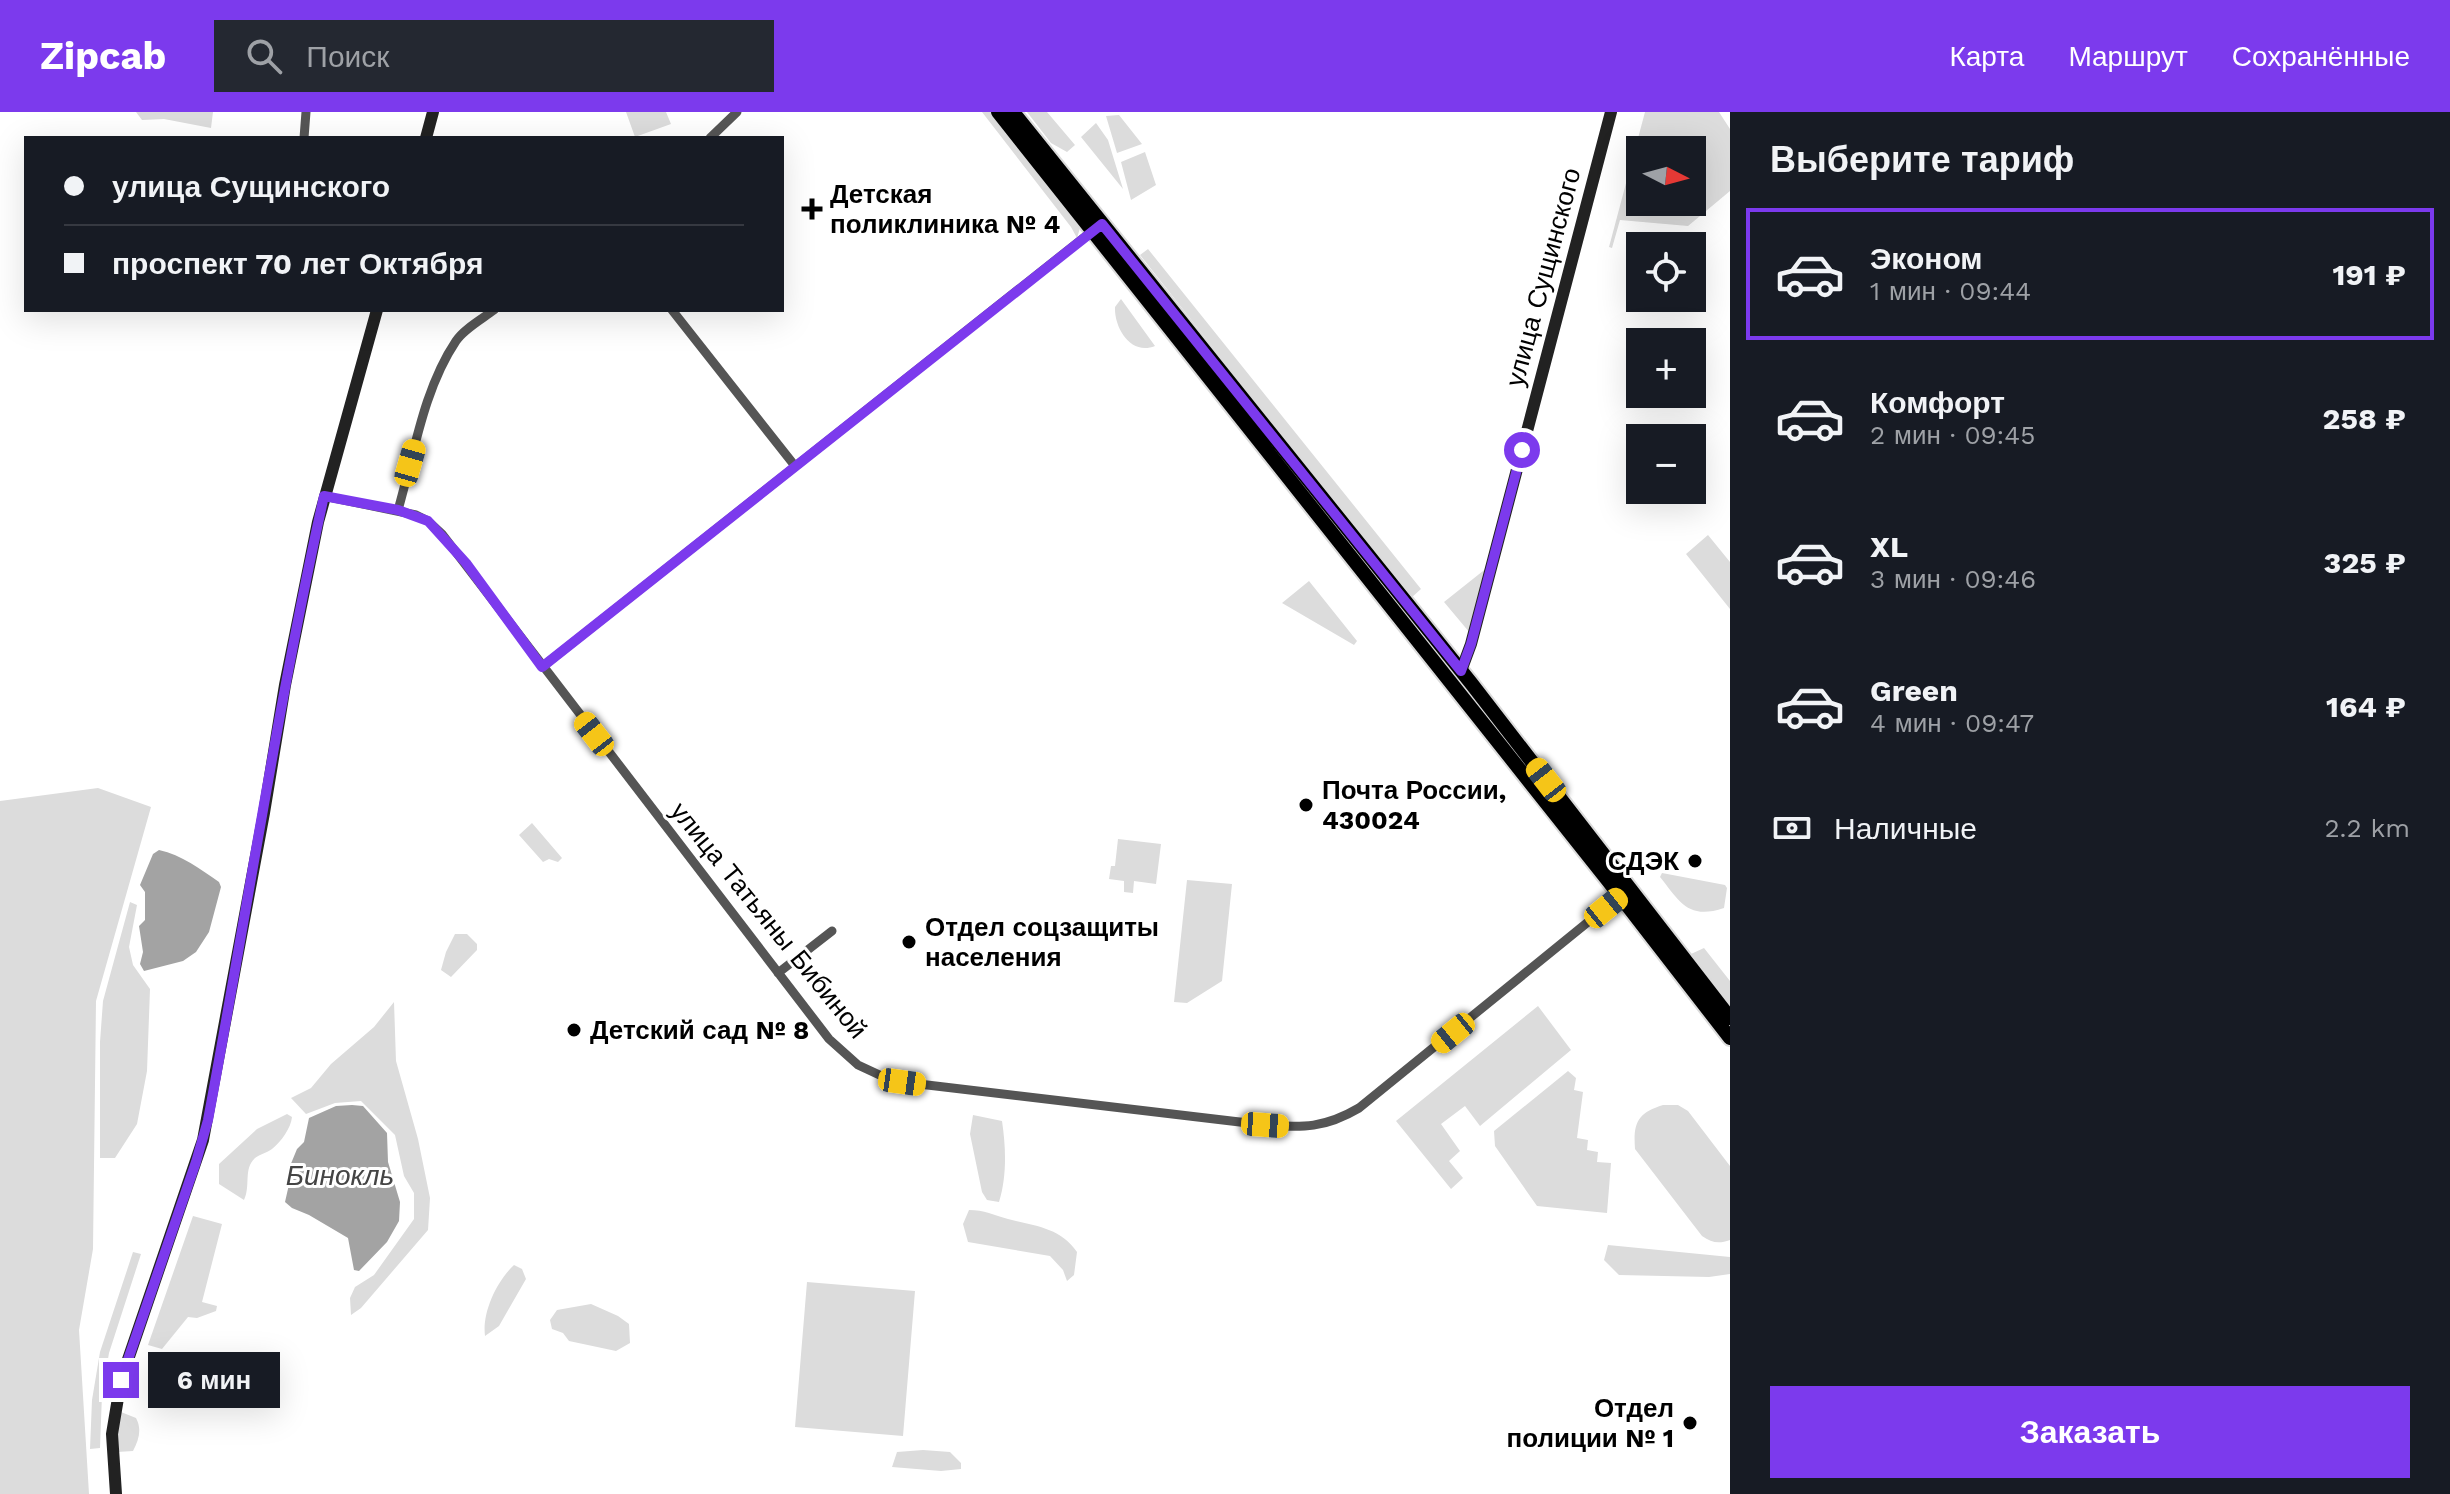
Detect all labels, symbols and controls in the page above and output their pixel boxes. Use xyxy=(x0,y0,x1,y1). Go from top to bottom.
search box xyxy=(214,20,774,92)
text: Zipcab xyxy=(40,34,166,78)
icon: search xyxy=(242,34,286,78)
text: Поиск xyxy=(306,39,390,74)
text: Карта xyxy=(1949,40,2024,73)
text: Маршрут xyxy=(2068,40,2188,73)
text: Сохранённые xyxy=(2232,40,2410,73)
north arrow xyxy=(1626,136,1706,216)
map controls xyxy=(1626,136,1706,504)
text: Выберите тариф xyxy=(1770,139,2074,181)
street label: улица Сущинского xyxy=(1499,165,1587,389)
text: улица Сущинского xyxy=(112,169,390,204)
place label: Детская поликлиника № 4 xyxy=(830,179,1061,239)
marker: Детская поликлиника № 4 xyxy=(801,198,823,220)
button: locate xyxy=(1626,232,1706,312)
icon: car xyxy=(1774,238,1846,310)
text: Эконом xyxy=(1870,241,1983,276)
text: проспект 70 лет Октября xyxy=(112,246,483,281)
text: 191 ₽ xyxy=(2332,257,2406,292)
text: 1 мин · 09:44 xyxy=(1870,276,2031,306)
button: + xyxy=(1626,328,1706,408)
icon: car xyxy=(1774,382,1846,454)
text: Комфорт xyxy=(1870,385,2005,420)
text: 258 ₽ xyxy=(2323,401,2406,436)
text: 2 мин · 09:45 xyxy=(1870,420,2035,450)
button: − xyxy=(1626,424,1706,504)
route start xyxy=(1504,432,1540,468)
car xyxy=(392,437,428,489)
icon: car xyxy=(1774,526,1846,598)
text: XL xyxy=(1870,529,1908,564)
text: 325 ₽ xyxy=(2324,545,2406,580)
text: 3 мин · 09:46 xyxy=(1870,564,2036,594)
icon: car xyxy=(1774,670,1846,742)
text: Green xyxy=(1870,673,1958,708)
text: 164 ₽ xyxy=(2326,689,2406,724)
car xyxy=(570,708,618,760)
text: 4 мин · 09:47 xyxy=(1870,708,2034,738)
car xyxy=(1522,754,1570,806)
place label: Почта России, 430024 xyxy=(1322,775,1506,835)
street label: улица Татьяны Бибиной xyxy=(665,796,873,1044)
marker: Почта России, 430024 xyxy=(1297,796,1315,814)
icon: cash xyxy=(1770,806,1814,850)
text: Наличные xyxy=(1834,811,1977,846)
text: 2.2 km xyxy=(2324,813,2410,843)
place label: СДЭК xyxy=(1608,846,1679,876)
marker: СДЭК xyxy=(1686,852,1704,870)
car xyxy=(1580,884,1632,932)
place label: Отдел соцзащиты населения xyxy=(925,912,1159,972)
marker: Отдел соцзащиты населения xyxy=(900,933,918,951)
car xyxy=(1427,1009,1479,1057)
place label: Детский сад № 8 xyxy=(590,1015,809,1045)
marker: Детский сад № 8 xyxy=(565,1021,583,1039)
car xyxy=(877,1067,927,1097)
car xyxy=(1240,1111,1290,1139)
water label: Бинокль xyxy=(286,1159,394,1192)
callout: 6 мин xyxy=(149,1352,281,1408)
route end xyxy=(103,1362,139,1398)
text: 6 мин xyxy=(177,1365,251,1395)
button: Заказать xyxy=(1770,1386,2410,1478)
place label: Отдел полиции № 1 xyxy=(1506,1393,1674,1453)
marker: Отдел полиции № 1 xyxy=(1681,1414,1699,1432)

